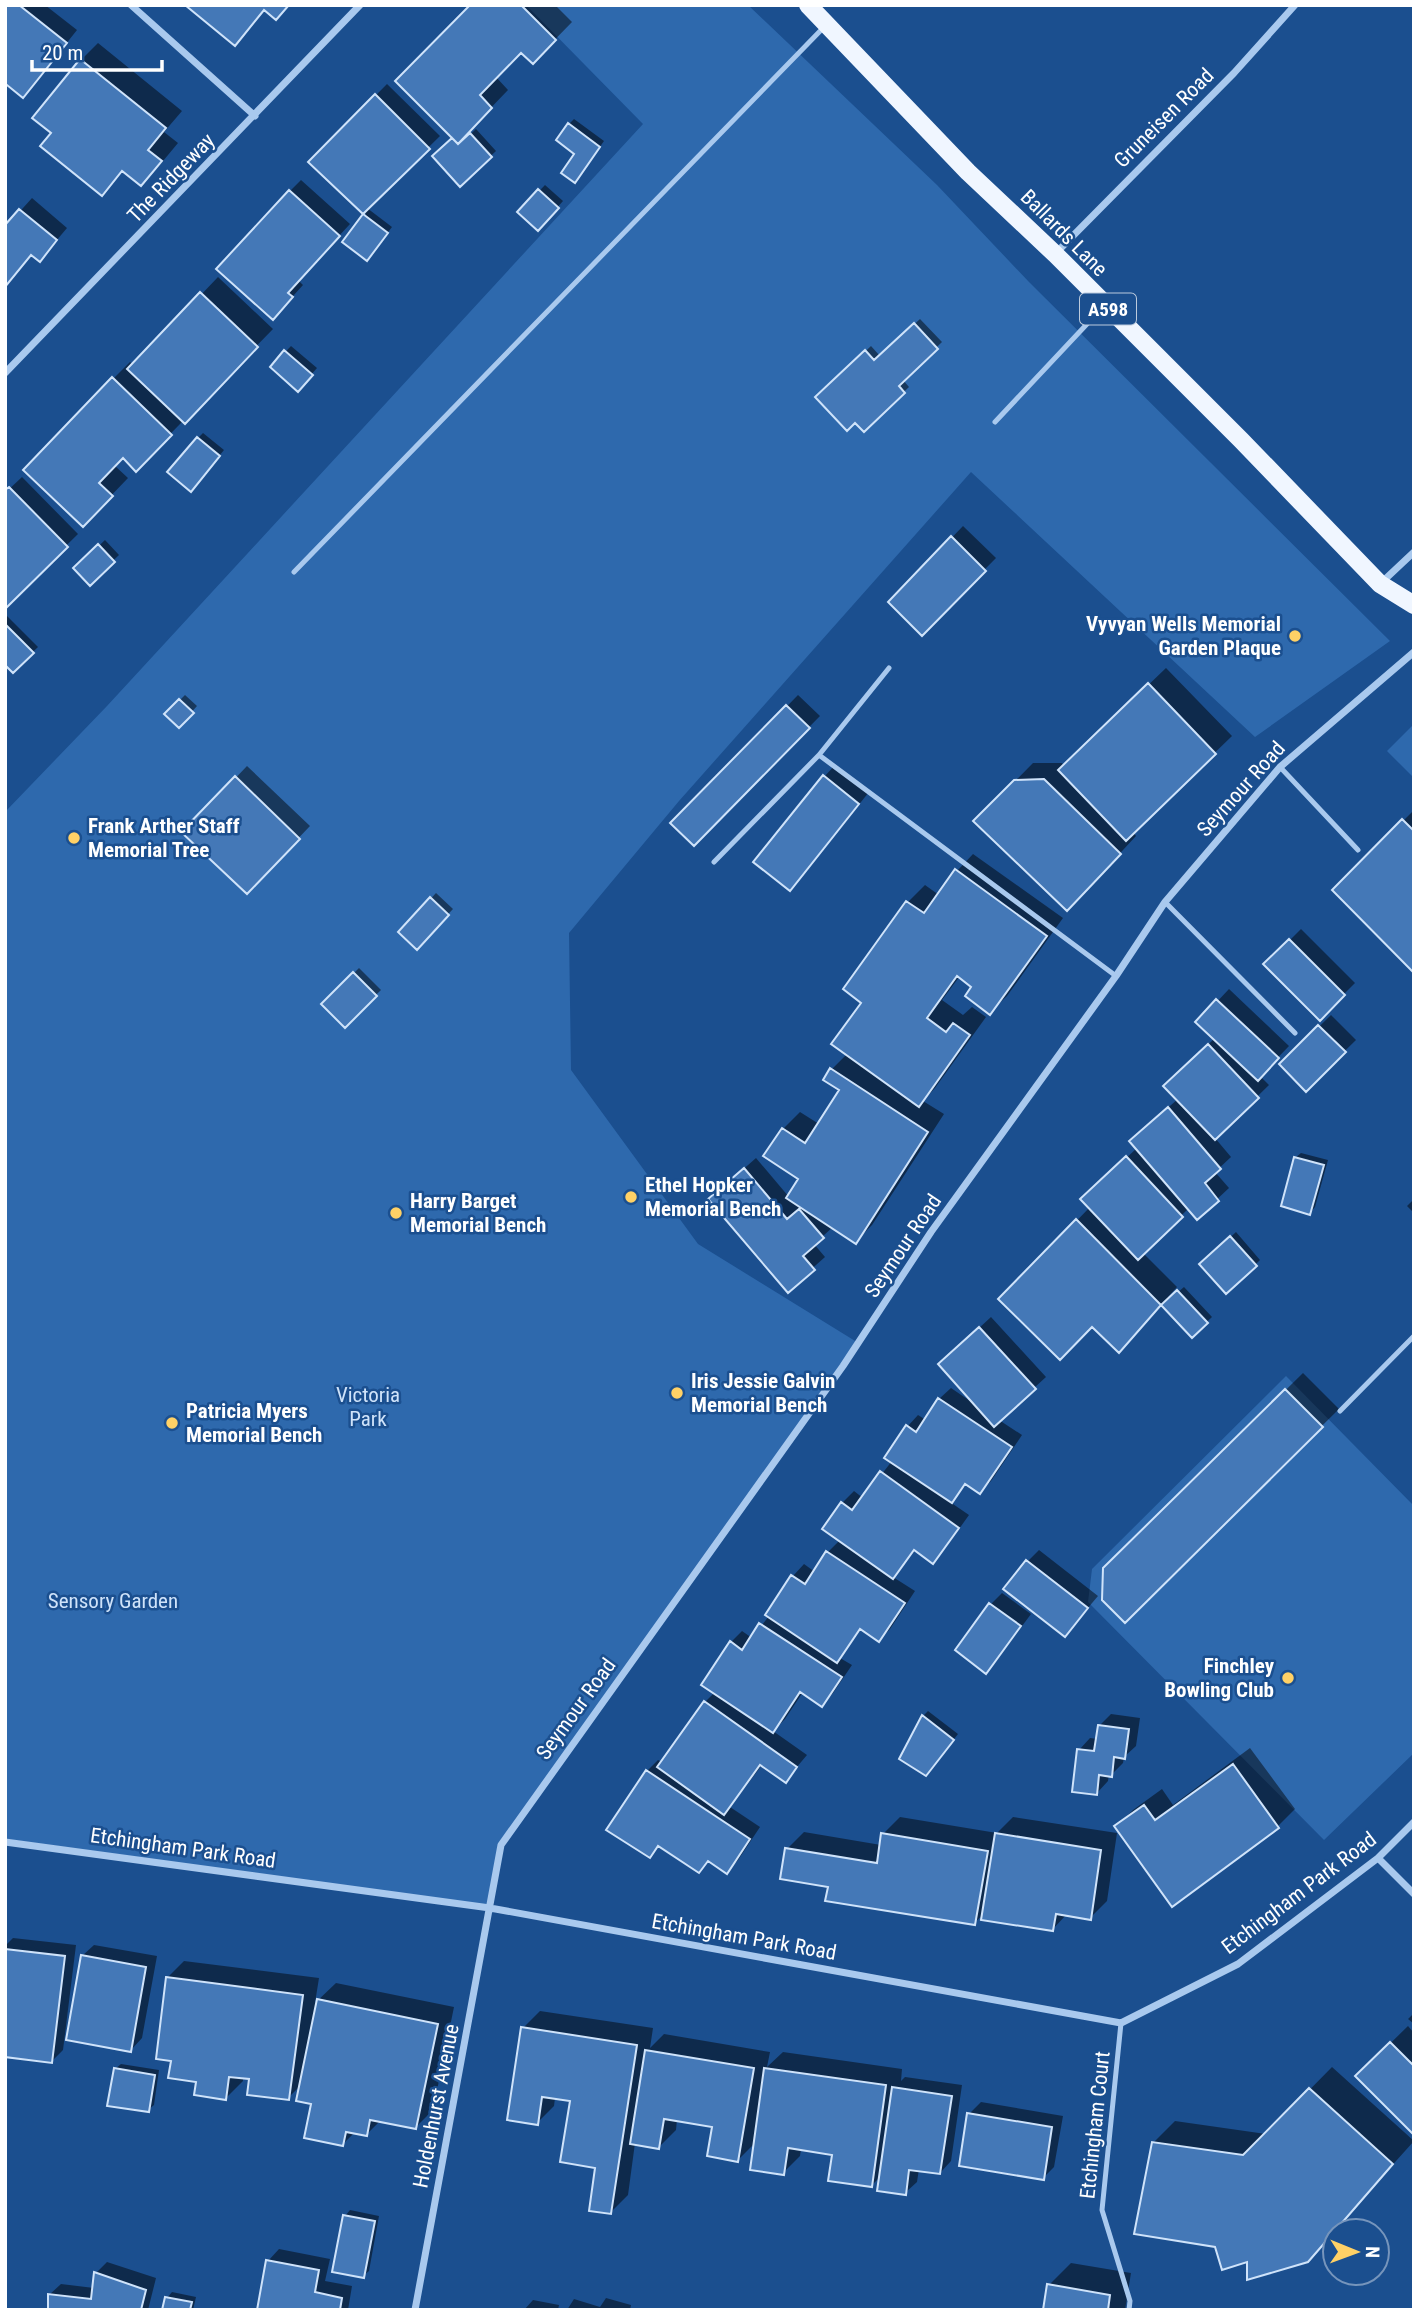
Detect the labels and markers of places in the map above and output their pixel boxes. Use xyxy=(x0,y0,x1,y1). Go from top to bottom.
place label: Vyvyan Wells Memorial Garden Plaque xyxy=(1086,612,1281,660)
marker: Vyvyan Wells Memorial Garden Plaque xyxy=(1287,628,1303,644)
place label: Frank Arther Staff Memorial Tree xyxy=(88,814,240,862)
marker: Frank Arther Staff Memorial Tree xyxy=(66,830,82,846)
place label: Ethel Hopker Memorial Bench xyxy=(645,1173,781,1221)
place label: Harry Barget Memorial Bench xyxy=(410,1189,546,1237)
marker: Ethel Hopker Memorial Bench xyxy=(623,1189,639,1205)
marker: Harry Barget Memorial Bench xyxy=(388,1205,404,1221)
place label: Iris Jessie Galvin Memorial Bench xyxy=(691,1369,835,1417)
marker: Iris Jessie Galvin Memorial Bench xyxy=(669,1385,685,1401)
place label: Patricia Myers Memorial Bench xyxy=(186,1399,322,1447)
marker: Patricia Myers Memorial Bench xyxy=(164,1415,180,1431)
place label: Finchley Bowling Club xyxy=(1164,1654,1275,1702)
marker: Finchley Bowling Club xyxy=(1280,1670,1296,1686)

